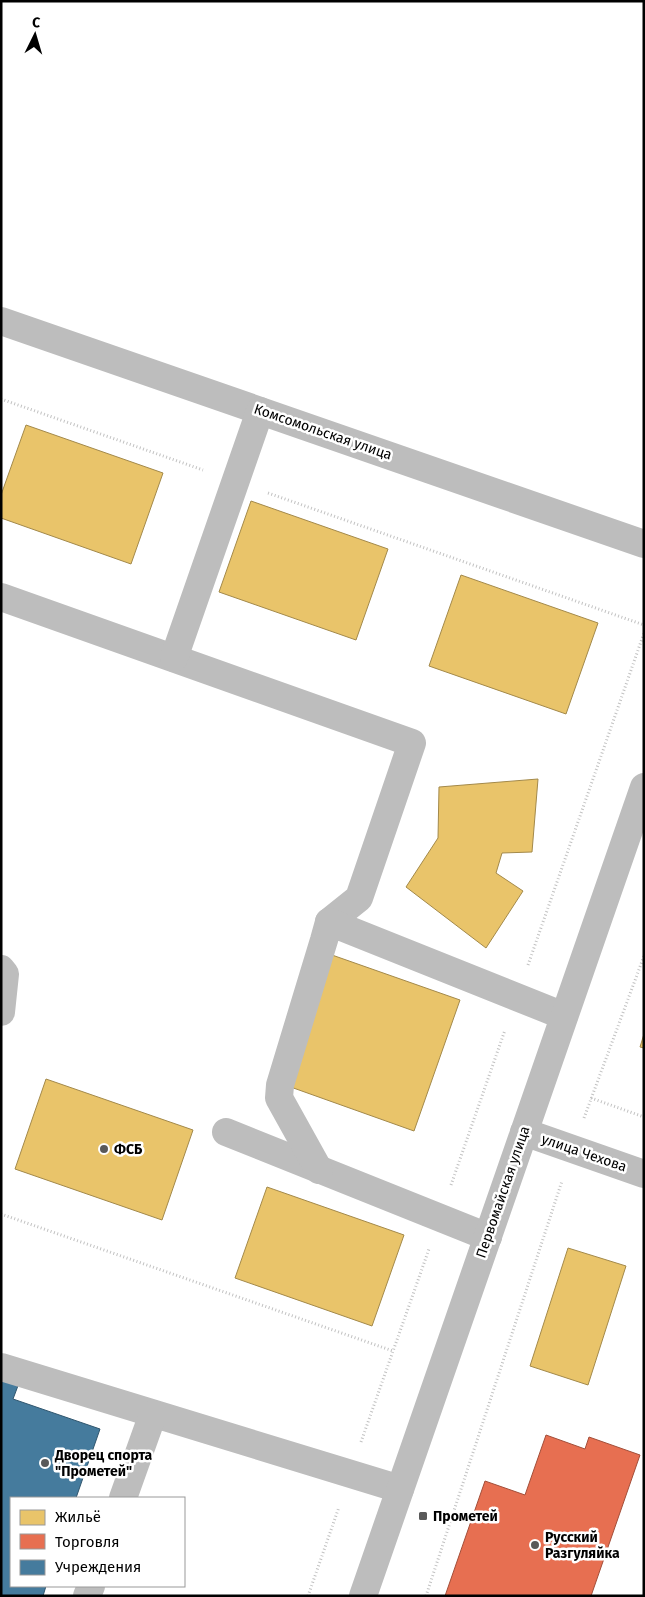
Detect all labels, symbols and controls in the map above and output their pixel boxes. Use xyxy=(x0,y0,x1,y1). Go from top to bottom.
north arrow xyxy=(10,10,60,60)
text: С xyxy=(31,14,41,31)
street label: Комсомольская улица xyxy=(252,400,394,464)
street label: Первомайская улица xyxy=(472,1124,534,1260)
street label: улица Чехова xyxy=(539,1130,629,1176)
place label: ФСБ xyxy=(114,1141,143,1158)
marker: ФСБ xyxy=(98,1143,110,1155)
place label: Дворец спорта "Прометей" xyxy=(54,1447,153,1480)
marker: Дворец спорта "Прометей" xyxy=(39,1457,51,1469)
legend xyxy=(10,1497,185,1587)
text: Жильё xyxy=(55,1508,101,1526)
place label: Прометей xyxy=(433,1508,498,1525)
marker: Прометей xyxy=(417,1510,429,1522)
place label: Русский Разгуляйка xyxy=(545,1529,620,1562)
text: Торговля xyxy=(55,1533,120,1551)
marker: Русский Разгуляйка xyxy=(529,1539,541,1551)
text: Учреждения xyxy=(55,1558,141,1576)

